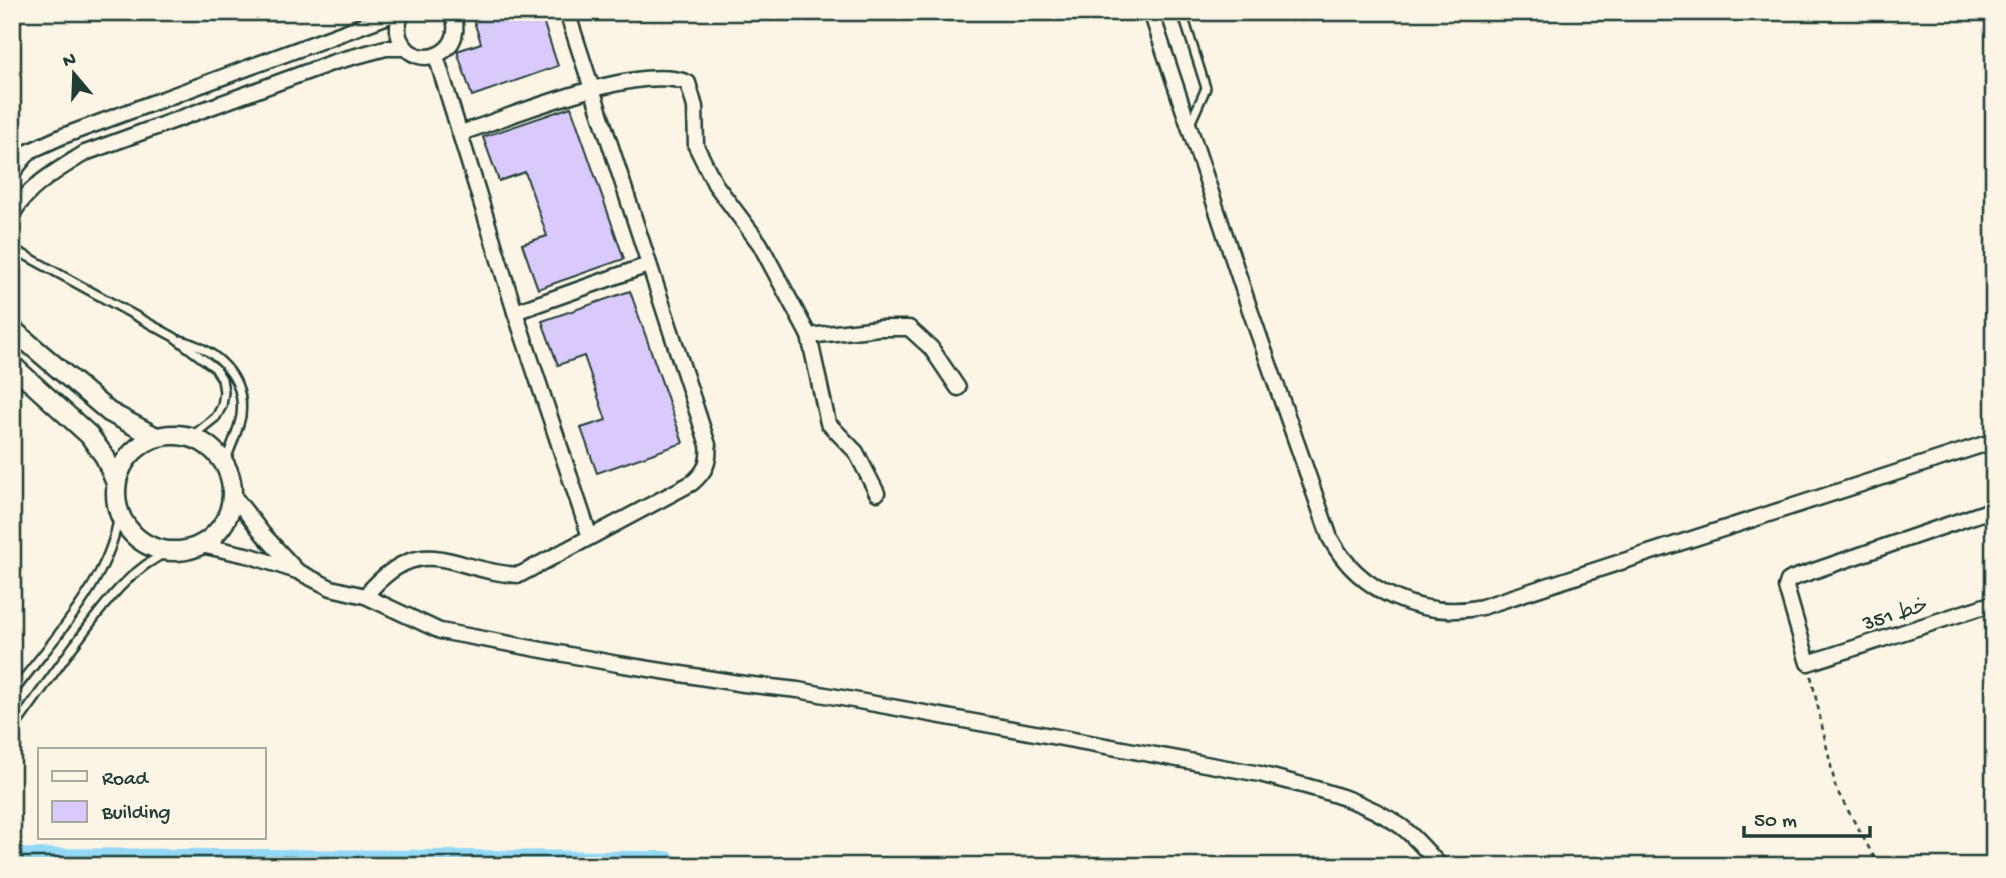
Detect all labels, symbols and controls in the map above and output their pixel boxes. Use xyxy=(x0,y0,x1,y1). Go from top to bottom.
north arrow xyxy=(38,38,108,108)
text: N xyxy=(60,48,79,74)
street label: خط 351 xyxy=(1859,595,1932,638)
legend xyxy=(38,748,266,840)
text: Road xyxy=(102,768,150,793)
scale bar xyxy=(1744,794,1870,838)
text: Building xyxy=(101,802,171,827)
text: 50 m xyxy=(1754,810,1797,835)

